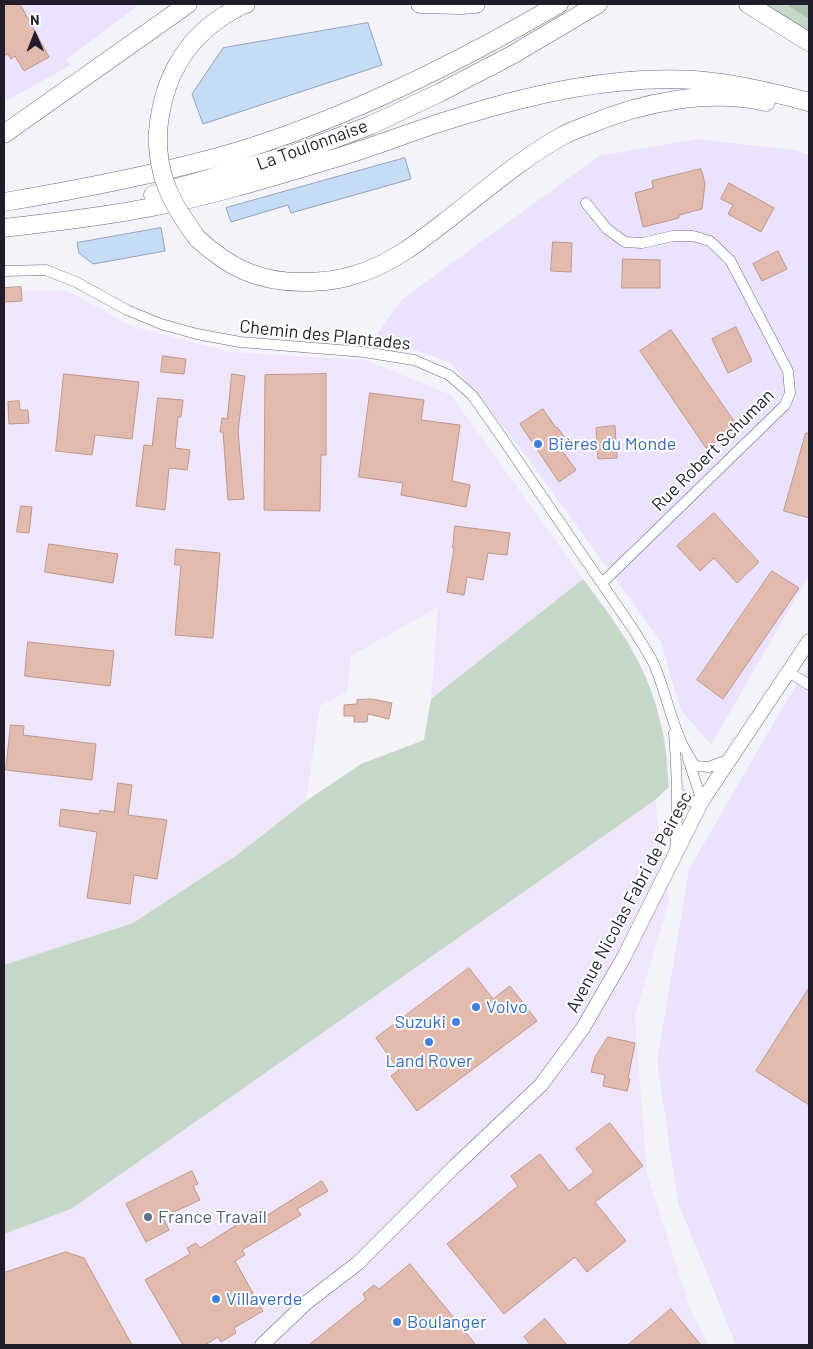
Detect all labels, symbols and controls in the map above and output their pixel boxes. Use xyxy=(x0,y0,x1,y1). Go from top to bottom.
north arrow xyxy=(10,10,60,60)
text: N xyxy=(30,11,40,28)
street label: La Toulonnaise xyxy=(253,115,371,175)
street label: Chemin des Plantades xyxy=(238,315,412,355)
street label: Rue Robert Schuman xyxy=(647,384,779,516)
place label: Bières du Monde xyxy=(548,433,676,455)
marker: Bières du Monde xyxy=(532,438,544,450)
street label: Avenue Nicolas Fabri de Peiresc xyxy=(561,788,697,1016)
place label: Volvo xyxy=(486,996,528,1018)
marker: Volvo xyxy=(470,1001,482,1013)
place label: Suzuki xyxy=(395,1011,446,1033)
marker: Suzuki xyxy=(450,1016,462,1028)
marker: Land Rover xyxy=(423,1036,435,1048)
place label: Land Rover xyxy=(385,1050,473,1072)
place label: France Travail xyxy=(158,1206,267,1228)
marker: France Travail xyxy=(142,1211,154,1223)
place label: Villaverde xyxy=(226,1288,302,1310)
marker: Villaverde xyxy=(210,1293,222,1305)
place label: Boulanger xyxy=(407,1311,487,1333)
marker: Boulanger xyxy=(391,1316,403,1328)

